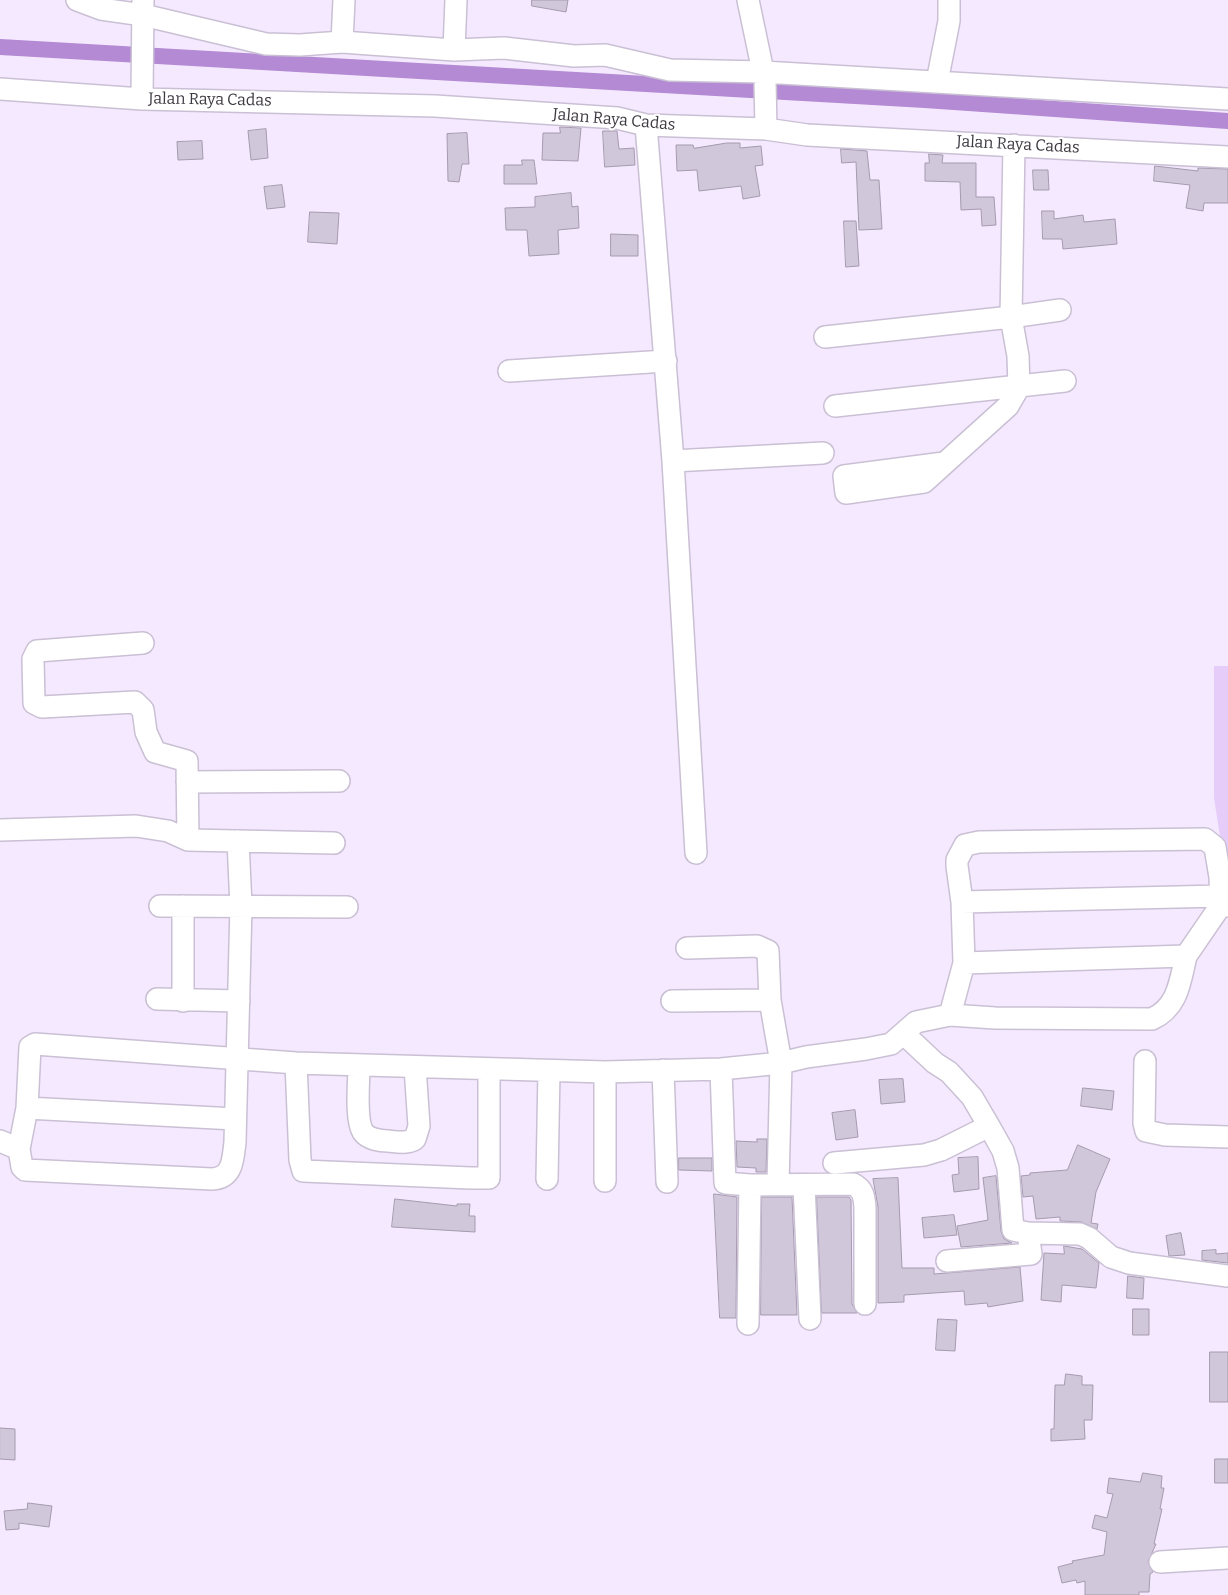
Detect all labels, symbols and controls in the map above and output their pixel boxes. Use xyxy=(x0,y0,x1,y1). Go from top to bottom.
street label: Jalan Raya Cadas xyxy=(148,89,272,111)
street label: Jalan Raya Cadas xyxy=(552,105,676,135)
street label: Jalan Raya Cadas xyxy=(956,132,1080,158)

